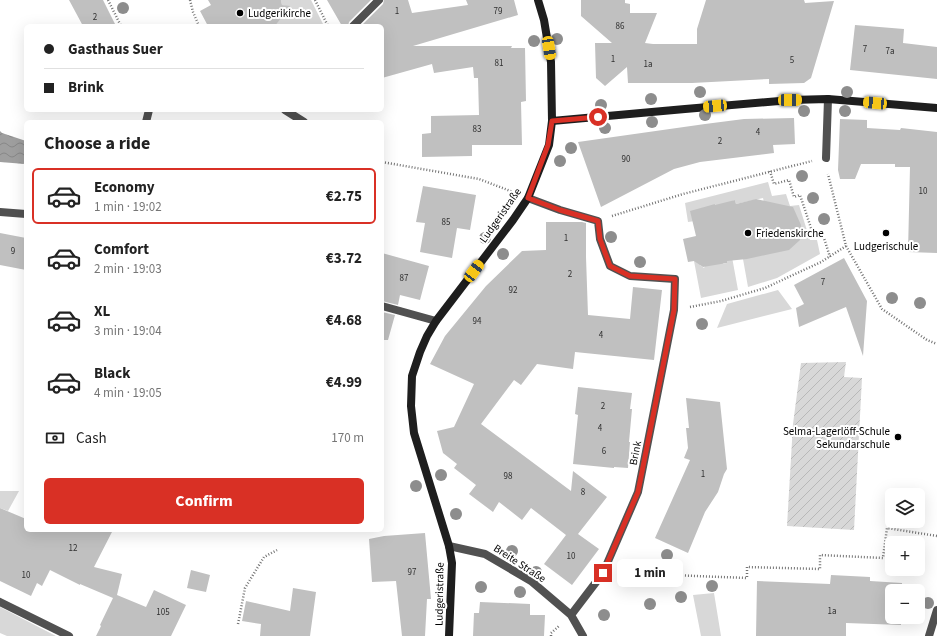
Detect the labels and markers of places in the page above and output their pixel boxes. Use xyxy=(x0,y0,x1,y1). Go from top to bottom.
place label: Ludgerikirche xyxy=(248,6,312,21)
marker: Ludgerikirche xyxy=(235,8,245,18)
place label: Friedenskirche xyxy=(756,226,824,241)
marker: Friedenskirche xyxy=(743,228,753,238)
marker: Ludgerischule xyxy=(881,228,891,238)
place label: Ludgerischule xyxy=(854,239,919,254)
place label: Selma-Lagerlöff-Schule Sekundarschule xyxy=(783,424,891,452)
marker: Selma-Lagerlöff-Schule Sekundarschule xyxy=(893,432,903,442)

